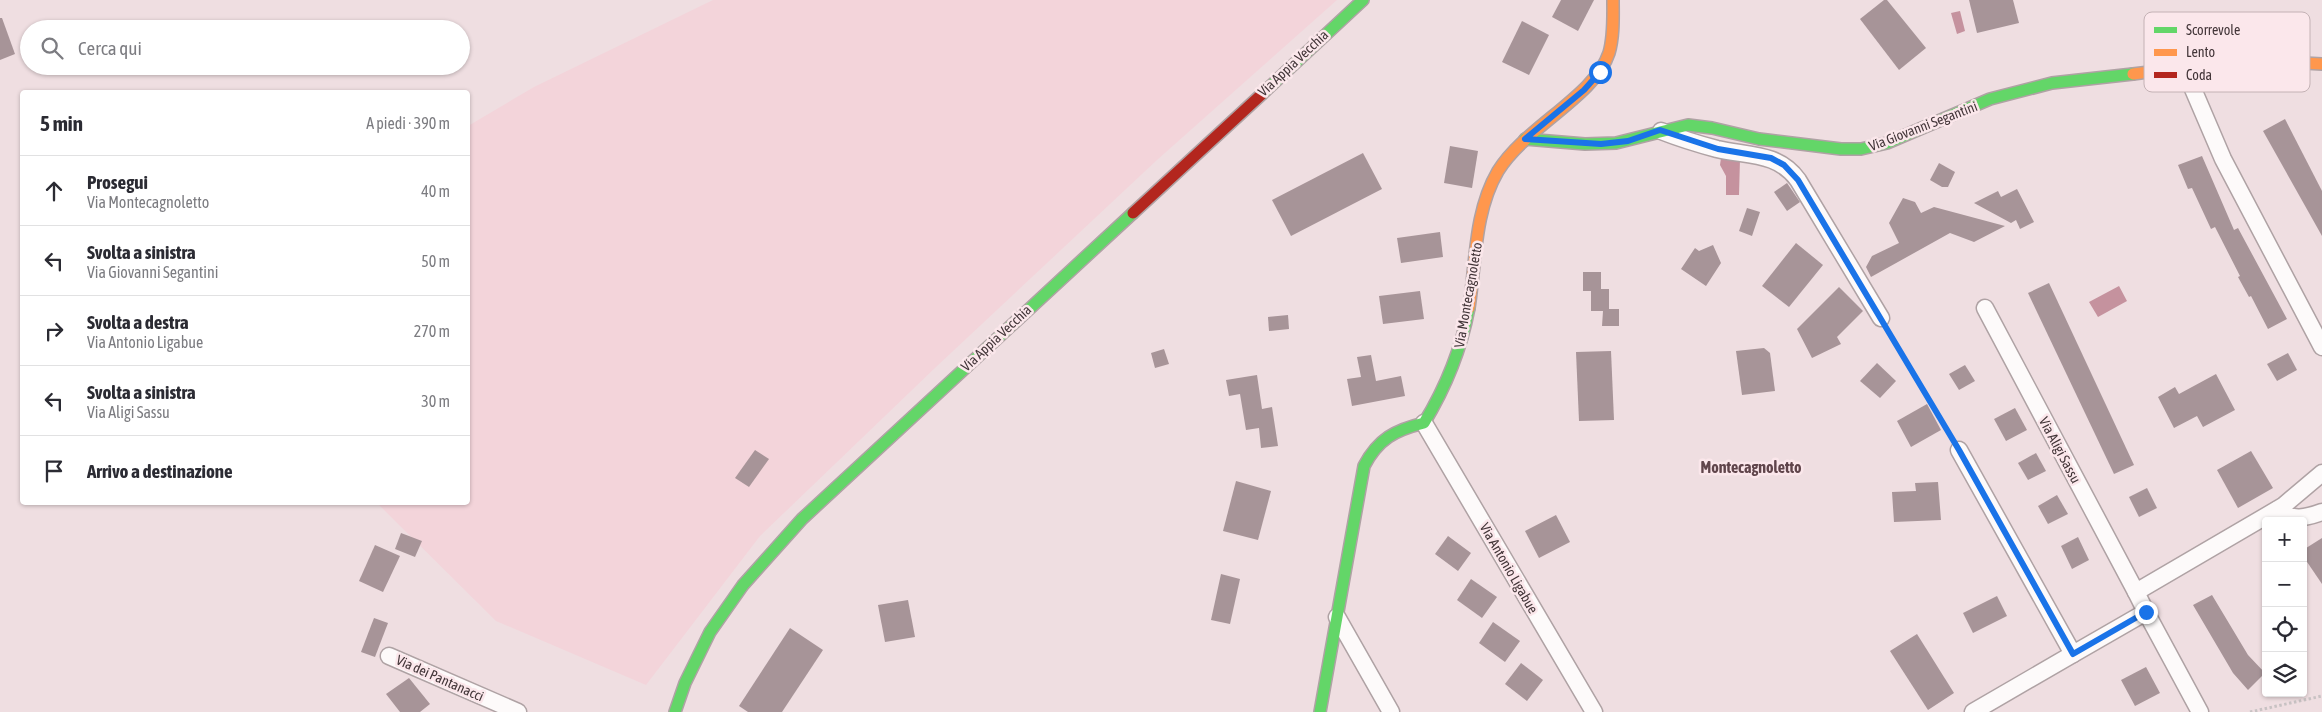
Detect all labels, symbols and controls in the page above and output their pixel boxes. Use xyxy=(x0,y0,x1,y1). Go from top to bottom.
legend xyxy=(2144,12,2310,92)
search box xyxy=(20,20,470,75)
text: Scorrevole xyxy=(2186,22,2240,38)
street label: Via Appia Vecchia xyxy=(1255,26,1331,100)
icon: search xyxy=(38,34,66,62)
text: Cerca qui xyxy=(78,37,142,59)
text: Lento xyxy=(2186,44,2215,60)
route start xyxy=(1589,61,1612,84)
text: Coda xyxy=(2186,67,2212,83)
street label: Via Giovanni Segantini xyxy=(1866,98,1980,154)
text: 5 min xyxy=(40,111,83,135)
text: A piedi · 390 m xyxy=(366,114,450,132)
text: Prosegui xyxy=(87,171,148,193)
icon: ahead xyxy=(40,177,68,205)
text: 40 m xyxy=(421,182,450,200)
text: Via Montecagnoletto xyxy=(87,193,209,211)
text: Svolta a sinistra xyxy=(87,241,196,263)
street label: Via Montecagnoletto xyxy=(1451,241,1485,349)
icon: left xyxy=(40,247,68,275)
text: 50 m xyxy=(421,252,450,270)
text: Via Giovanni Segantini xyxy=(87,263,218,281)
street label: Via Appia Vecchia xyxy=(958,301,1034,375)
text: Svolta a destra xyxy=(87,311,189,333)
icon: right xyxy=(40,317,68,345)
text: 270 m xyxy=(414,322,450,340)
text: Via Antonio Ligabue xyxy=(87,333,203,351)
text: Svolta a sinistra xyxy=(87,381,196,403)
icon: left xyxy=(40,387,68,415)
text: 30 m xyxy=(421,392,450,410)
text: Via Aligi Sassu xyxy=(87,403,170,421)
street label: Via Aligi Sassu xyxy=(2036,414,2084,486)
icon: arrive xyxy=(40,457,68,485)
district label: Montecagnoletto xyxy=(1700,458,1802,476)
text: Arrivo a destinazione xyxy=(87,460,233,482)
map controls xyxy=(2262,517,2307,697)
button: + xyxy=(2262,517,2307,562)
street label: Via Antonio Ligabue xyxy=(1477,520,1541,616)
button: − xyxy=(2262,562,2307,607)
route end xyxy=(2135,601,2158,624)
button: locate xyxy=(2262,607,2307,652)
street label: Via dei Pantanacci xyxy=(394,652,486,704)
button: layers xyxy=(2262,652,2307,697)

